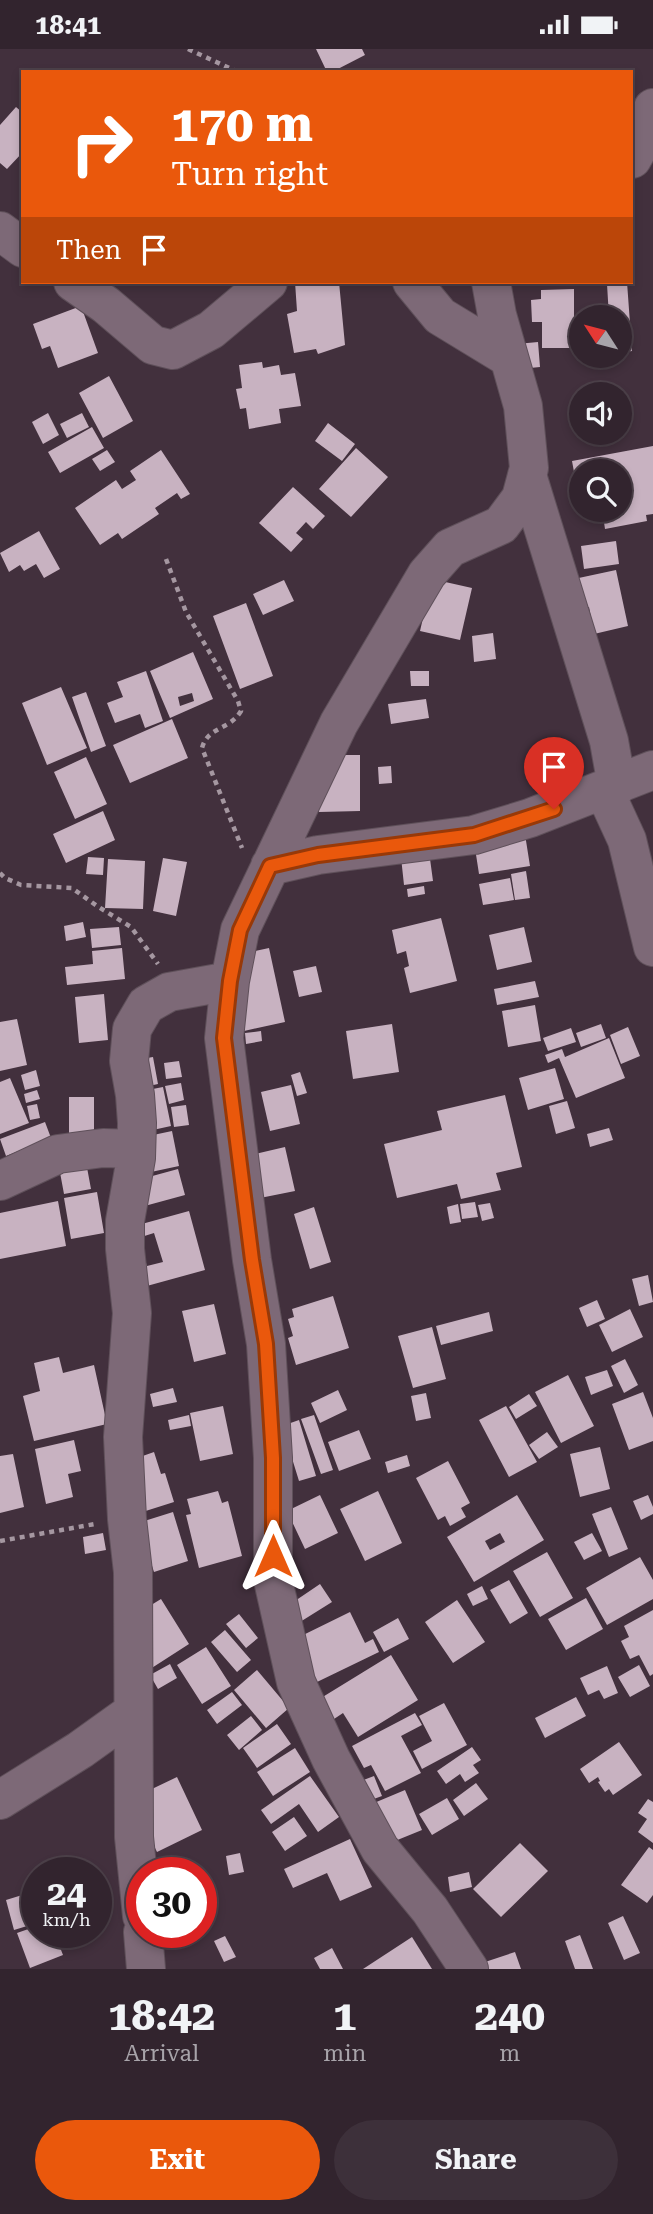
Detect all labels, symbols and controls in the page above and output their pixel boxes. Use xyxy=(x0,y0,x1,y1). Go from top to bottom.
text: 18:41 xyxy=(35,10,101,40)
text: 170 m xyxy=(171,96,313,153)
icon: right xyxy=(56,98,147,189)
text: Turn right xyxy=(171,155,328,193)
icon: arrive xyxy=(135,231,173,269)
text: Then xyxy=(56,235,121,265)
north arrow xyxy=(569,305,632,367)
map controls xyxy=(569,305,632,522)
button: sound xyxy=(569,382,632,445)
button: search xyxy=(569,459,632,522)
pin xyxy=(524,737,584,809)
icon: arrive xyxy=(535,748,573,786)
position arrow xyxy=(236,1519,310,1593)
speed limit sign: 30 xyxy=(126,1857,217,1948)
text: 24 xyxy=(47,1873,86,1914)
text: km/h xyxy=(42,1909,91,1930)
text: 18:42 xyxy=(108,1991,215,2040)
text: 1 xyxy=(333,1991,357,2040)
text: 240 xyxy=(474,1991,545,2040)
text: Arrival xyxy=(124,2040,199,2067)
text: min xyxy=(323,2040,366,2067)
text: m xyxy=(499,2040,520,2067)
button: Exit xyxy=(35,2120,320,2200)
button: Share xyxy=(334,2120,618,2200)

